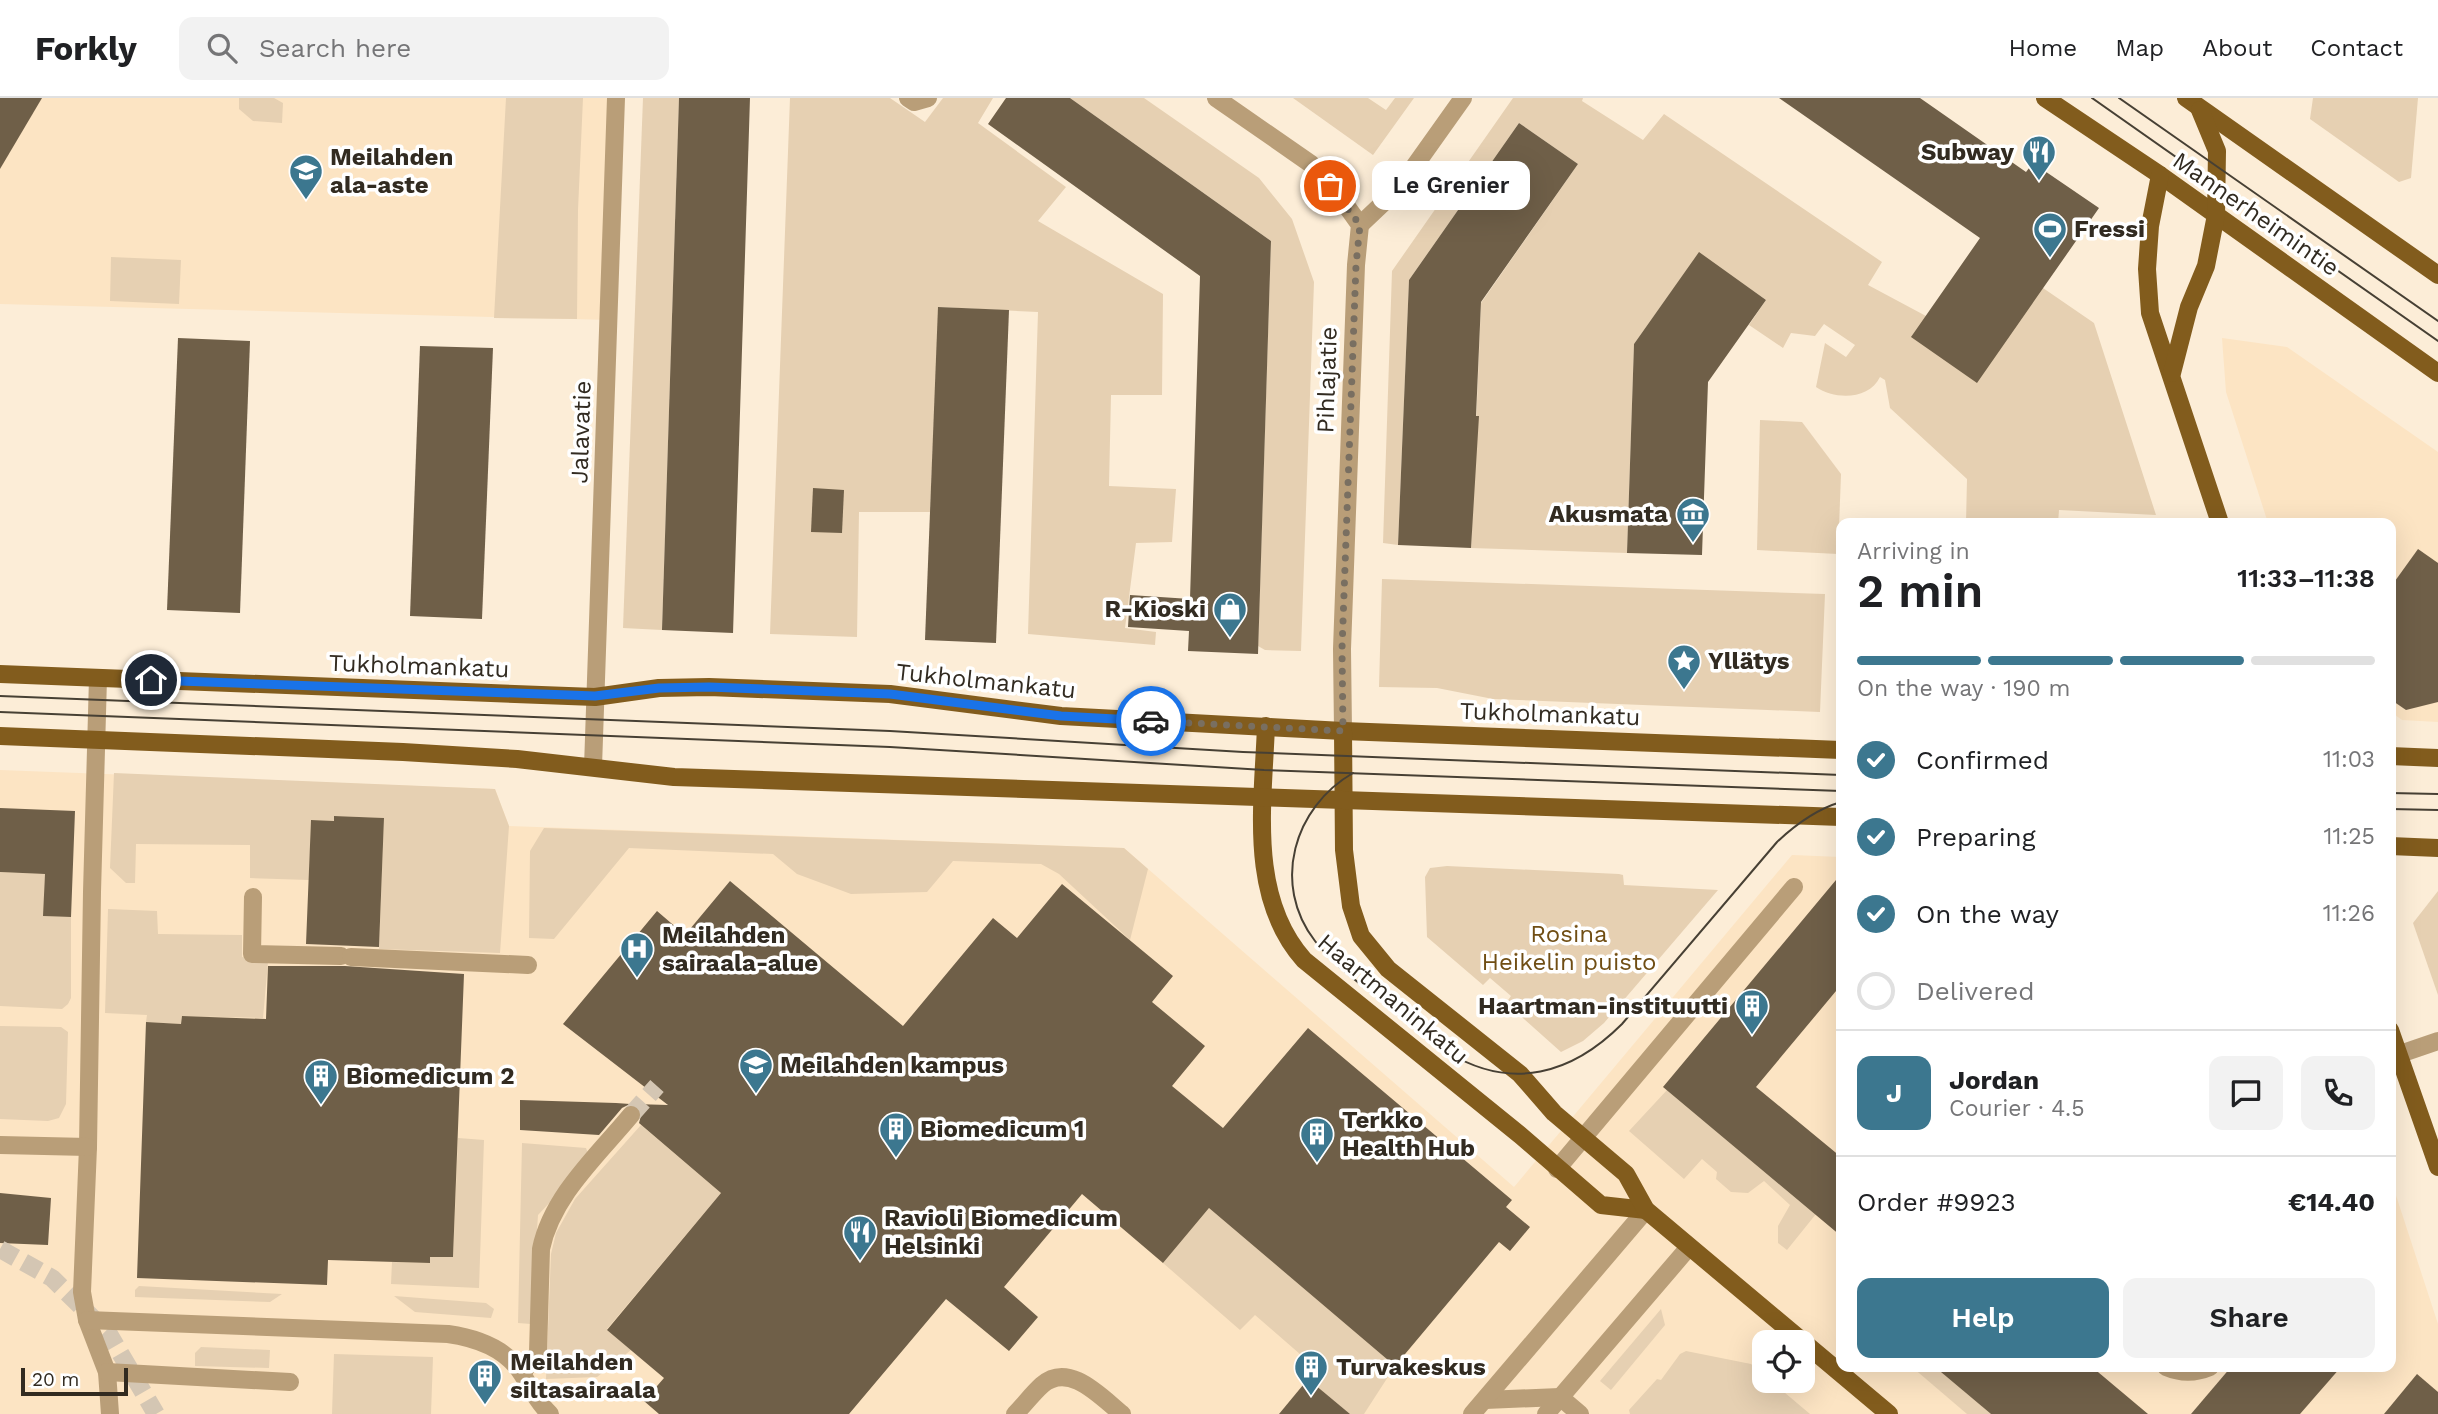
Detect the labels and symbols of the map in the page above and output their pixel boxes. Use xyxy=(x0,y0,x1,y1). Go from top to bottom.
restaurant icon: Subway xyxy=(2020,133,2058,182)
place label: Subway xyxy=(1921,138,2014,166)
place label: Meilahden ala-aste xyxy=(330,143,453,199)
street label: Mannerheimintie xyxy=(2167,146,2345,282)
school or university icon: Meilahden ala-aste xyxy=(287,152,325,201)
pin xyxy=(1300,156,1360,216)
callout: Le Grenier xyxy=(1372,162,1530,210)
sports icon: Fressi xyxy=(2031,210,2069,259)
place label: Fressi xyxy=(2074,215,2145,243)
street label: Pihlajatie xyxy=(1311,326,1343,434)
street label: Jalavatie xyxy=(565,380,597,484)
museum icon: Akusmata xyxy=(1674,495,1712,544)
place label: Akusmata xyxy=(1549,500,1668,528)
shop icon: R-Kioski xyxy=(1211,590,1249,639)
place label: R-Kioski xyxy=(1104,595,1206,623)
place icon: Yllätys xyxy=(1665,642,1703,691)
place label: Yllätys xyxy=(1708,647,1790,675)
street label: Tukholmankatu xyxy=(328,649,510,683)
pin xyxy=(121,650,181,710)
street label: Tukholmankatu xyxy=(895,658,1077,704)
courier xyxy=(1116,686,1186,756)
street label: Tukholmankatu xyxy=(1459,697,1641,731)
park label: Rosina Heikelin puisto xyxy=(1482,920,1656,976)
place label: Meilahden sairaala-alue xyxy=(662,921,818,977)
street label: Haartmaninkatu xyxy=(1312,928,1474,1070)
hospital icon: Meilahden sairaala-alue xyxy=(618,930,656,979)
building icon: Haartman-instituutti xyxy=(1733,987,1771,1036)
place label: Haartman-instituutti xyxy=(1478,992,1728,1020)
school or university icon: Meilahden kampus xyxy=(737,1046,775,1095)
place label: Meilahden kampus xyxy=(780,1051,1004,1079)
building icon: Biomedicum 2 xyxy=(302,1057,340,1106)
place label: Biomedicum 2 xyxy=(346,1062,515,1090)
place label: Terkko Health Hub xyxy=(1342,1106,1475,1162)
building icon: Biomedicum 1 xyxy=(877,1110,915,1159)
place label: Biomedicum 1 xyxy=(920,1115,1084,1143)
building icon: Terkko Health Hub xyxy=(1298,1115,1336,1164)
place label: Ravioli Biomedicum Helsinki xyxy=(884,1204,1118,1260)
restaurant icon: Ravioli Biomedicum Helsinki xyxy=(841,1213,879,1262)
place label: Meilahden siltasairaala xyxy=(510,1348,656,1404)
building icon: Turvakeskus xyxy=(1292,1348,1330,1397)
place label: Turvakeskus xyxy=(1336,1353,1486,1381)
building icon: Meilahden siltasairaala xyxy=(466,1357,504,1406)
scale bar xyxy=(21,1365,128,1397)

